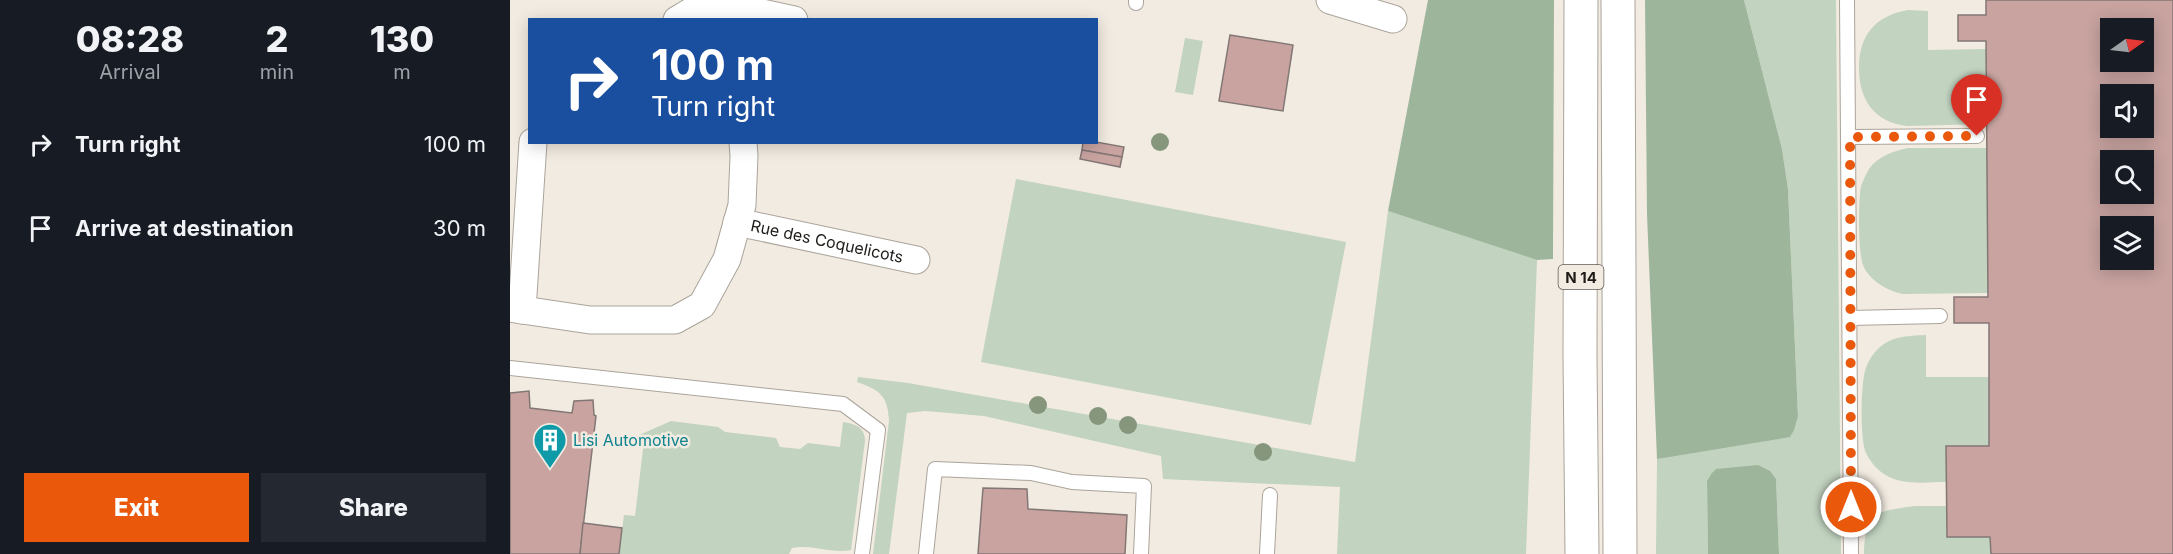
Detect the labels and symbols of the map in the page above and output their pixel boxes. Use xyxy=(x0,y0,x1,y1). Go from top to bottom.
north arrow xyxy=(2100,18,2154,72)
pin xyxy=(1951,74,2002,136)
street label: Rue des Coquelicots xyxy=(749,215,905,267)
road number: N 14 xyxy=(1558,265,1604,289)
building icon: Lisi Automotive xyxy=(532,422,568,469)
place label: Lisi Automotive xyxy=(573,430,689,450)
position arrow xyxy=(1819,475,1883,539)

